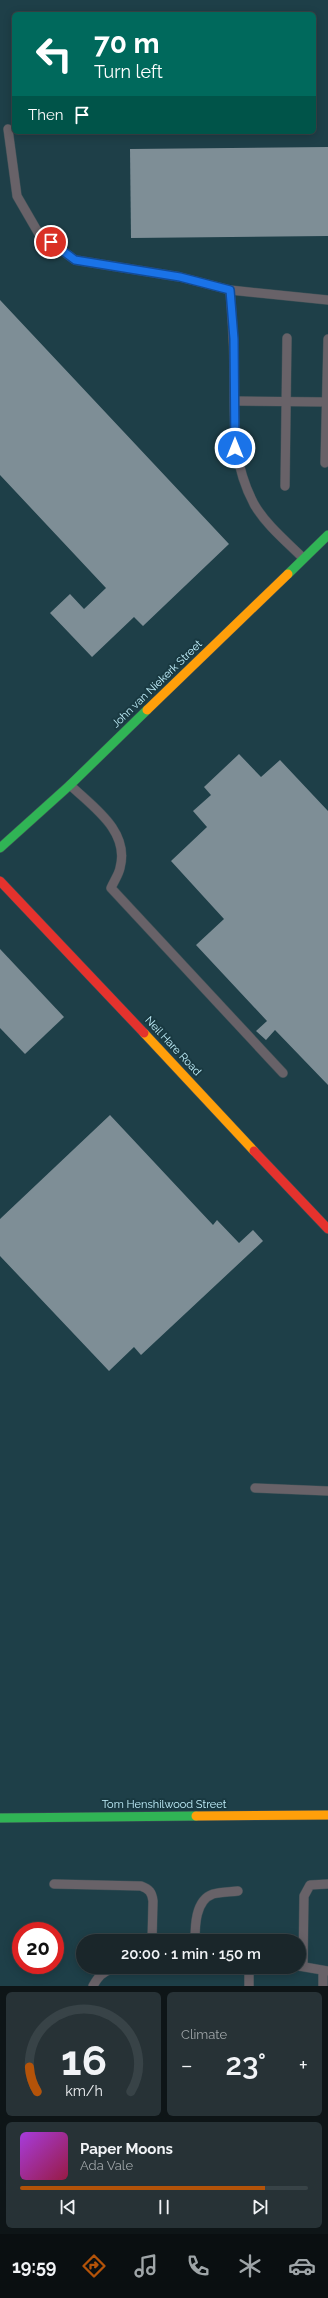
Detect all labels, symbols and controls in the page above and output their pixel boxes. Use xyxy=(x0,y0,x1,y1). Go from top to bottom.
text: 70 m xyxy=(94,27,160,60)
icon: left xyxy=(28,28,80,80)
text: Turn left xyxy=(94,61,163,82)
icon: arrive xyxy=(71,104,93,126)
text: Then xyxy=(28,106,63,124)
pin xyxy=(34,225,68,259)
icon: arrive xyxy=(40,231,62,253)
position arrow xyxy=(214,427,256,469)
street label: John van Niekerk Street xyxy=(109,637,205,730)
street label: Neil Hare Road xyxy=(142,1014,204,1078)
street label: Tom Henshilwood Street xyxy=(102,1798,227,1811)
speed limit sign: 20 xyxy=(12,1922,64,1974)
text: 20:00 · 1 min · 150 m xyxy=(121,1945,261,1963)
text: Climate xyxy=(181,2027,227,2042)
text: 16 xyxy=(61,2036,106,2085)
text: 23° xyxy=(225,2047,266,2082)
text: − xyxy=(181,2052,193,2078)
text: + xyxy=(299,2052,308,2078)
text: km/h xyxy=(65,2083,102,2099)
text: Paper Moons xyxy=(80,2140,173,2158)
text: Ada Vale xyxy=(80,2158,133,2173)
icon: previous xyxy=(57,2196,79,2218)
icon: pause xyxy=(153,2196,175,2218)
icon: next xyxy=(249,2196,271,2218)
icon: directions xyxy=(80,2252,108,2280)
icon: music xyxy=(132,2252,160,2280)
icon: phone xyxy=(184,2252,212,2280)
icon: climate xyxy=(236,2252,264,2280)
icon: car xyxy=(288,2252,316,2280)
text: 19:59 xyxy=(12,2256,56,2277)

